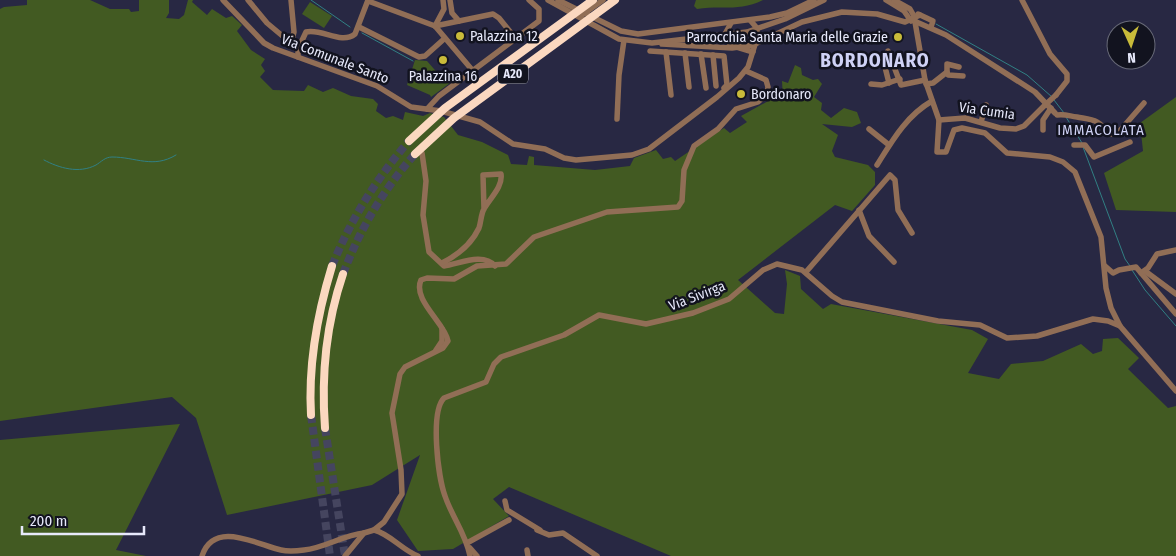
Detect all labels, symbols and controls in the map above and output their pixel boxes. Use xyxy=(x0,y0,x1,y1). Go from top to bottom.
north arrow xyxy=(1106,20,1156,70)
place label: Palazzina 12 xyxy=(470,28,538,45)
place label: Parrocchia Santa Maria delle Grazie xyxy=(687,29,888,46)
marker: Palazzina 12 xyxy=(454,30,466,42)
street label: Via Comunale Santo xyxy=(279,31,391,87)
marker: Parrocchia Santa Maria delle Grazie xyxy=(892,31,904,43)
district label: BORDONARO xyxy=(820,49,930,72)
text: N xyxy=(1127,49,1136,66)
marker: Palazzina 16 xyxy=(437,54,449,66)
road number: A20 xyxy=(498,64,528,84)
place label: Palazzina 16 xyxy=(409,68,477,85)
place label: Bordonaro xyxy=(751,86,811,103)
marker: Bordonaro xyxy=(735,88,747,100)
street label: Via Cumia xyxy=(958,99,1016,123)
district label: IMMACOLATA xyxy=(1057,121,1145,139)
street label: Via Sivirga xyxy=(666,277,728,314)
scale bar xyxy=(22,504,145,536)
text: 200 m xyxy=(30,512,67,530)

